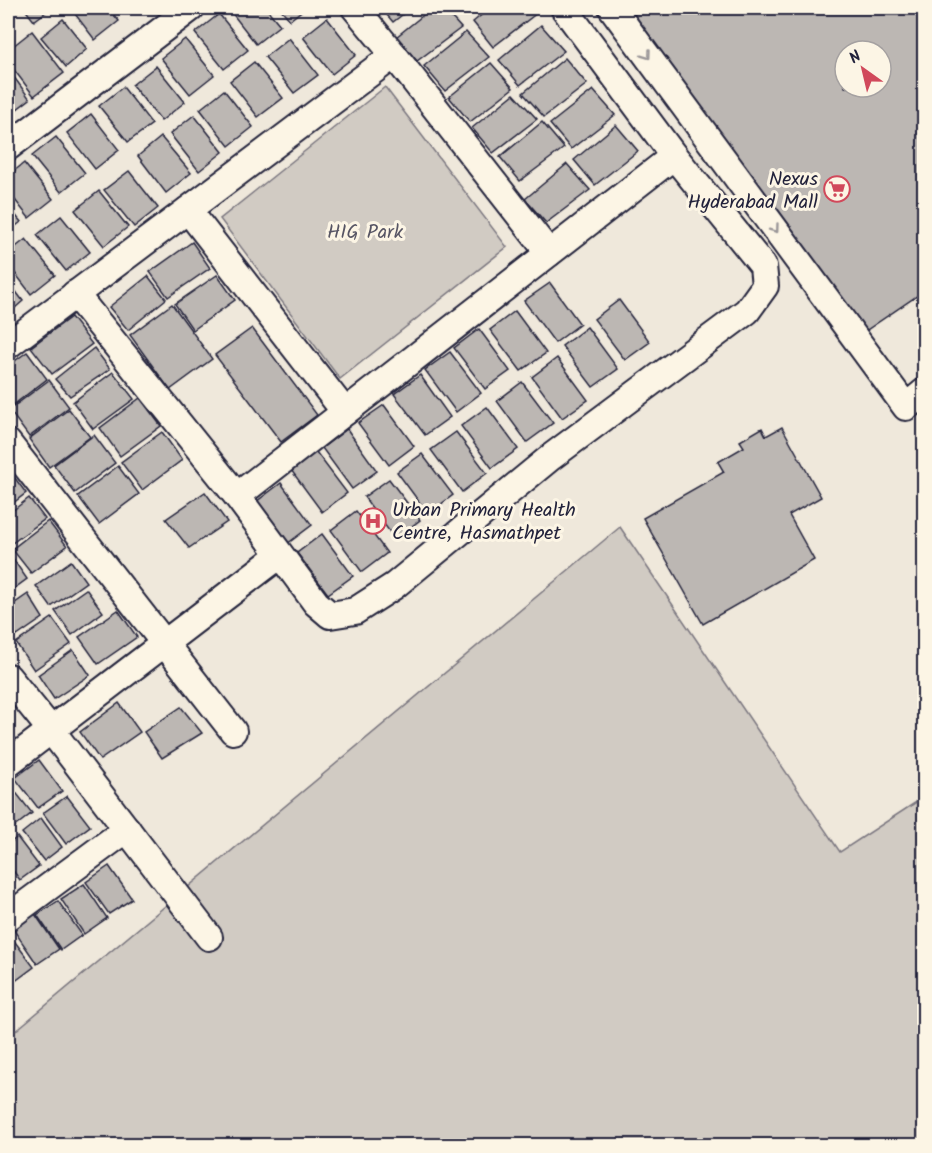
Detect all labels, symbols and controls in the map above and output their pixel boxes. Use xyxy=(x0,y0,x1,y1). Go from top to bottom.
north arrow xyxy=(833,39,893,99)
text: N xyxy=(844,45,867,71)
one-way arrow xyxy=(639,48,650,59)
place label: Nexus Hyderabad Mall xyxy=(687,164,818,219)
supermarket icon: Nexus Hyderabad Mall xyxy=(822,174,852,204)
park label: HIG Park xyxy=(327,217,404,249)
one-way arrow xyxy=(767,222,778,233)
place label: Urban Primary Health Centre, Hasmathpet xyxy=(392,495,576,550)
hospital icon: Urban Primary Health Centre, Hasmathpet xyxy=(358,506,388,536)

